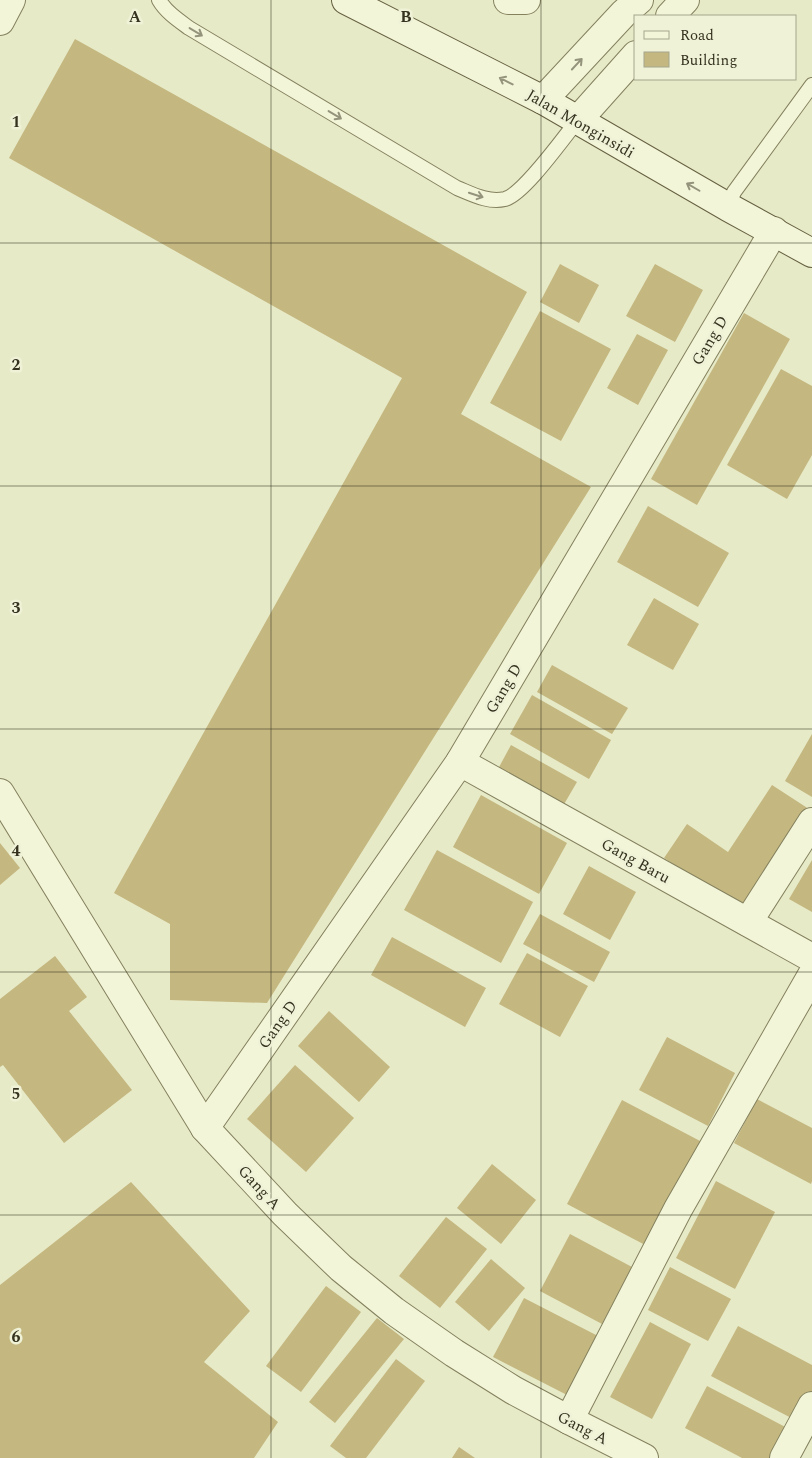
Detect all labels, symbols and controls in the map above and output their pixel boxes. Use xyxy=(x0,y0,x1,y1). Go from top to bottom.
text: A xyxy=(129,5,142,29)
text: B xyxy=(400,5,412,29)
legend xyxy=(634,15,797,80)
text: Road xyxy=(680,24,714,47)
one-way arrow xyxy=(188,27,202,37)
text: Building xyxy=(680,49,737,72)
one-way arrow xyxy=(571,58,583,71)
one-way arrow xyxy=(499,76,514,85)
street label: Jalan Monginsidi xyxy=(522,83,639,165)
text: 1 xyxy=(12,110,20,134)
one-way arrow xyxy=(328,110,343,120)
one-way arrow xyxy=(686,181,701,191)
one-way arrow xyxy=(468,191,484,201)
street label: Gang D xyxy=(686,311,734,370)
text: 2 xyxy=(12,353,21,377)
text: 3 xyxy=(12,596,21,620)
street label: Gang D xyxy=(480,659,528,718)
street label: Gang Baru xyxy=(597,832,674,890)
text: 4 xyxy=(12,839,21,863)
street label: Gang D xyxy=(252,995,303,1054)
text: 5 xyxy=(12,1082,20,1106)
street label: Gang A xyxy=(232,1160,286,1216)
text: 6 xyxy=(12,1325,21,1349)
street label: Gang A xyxy=(553,1405,612,1451)

